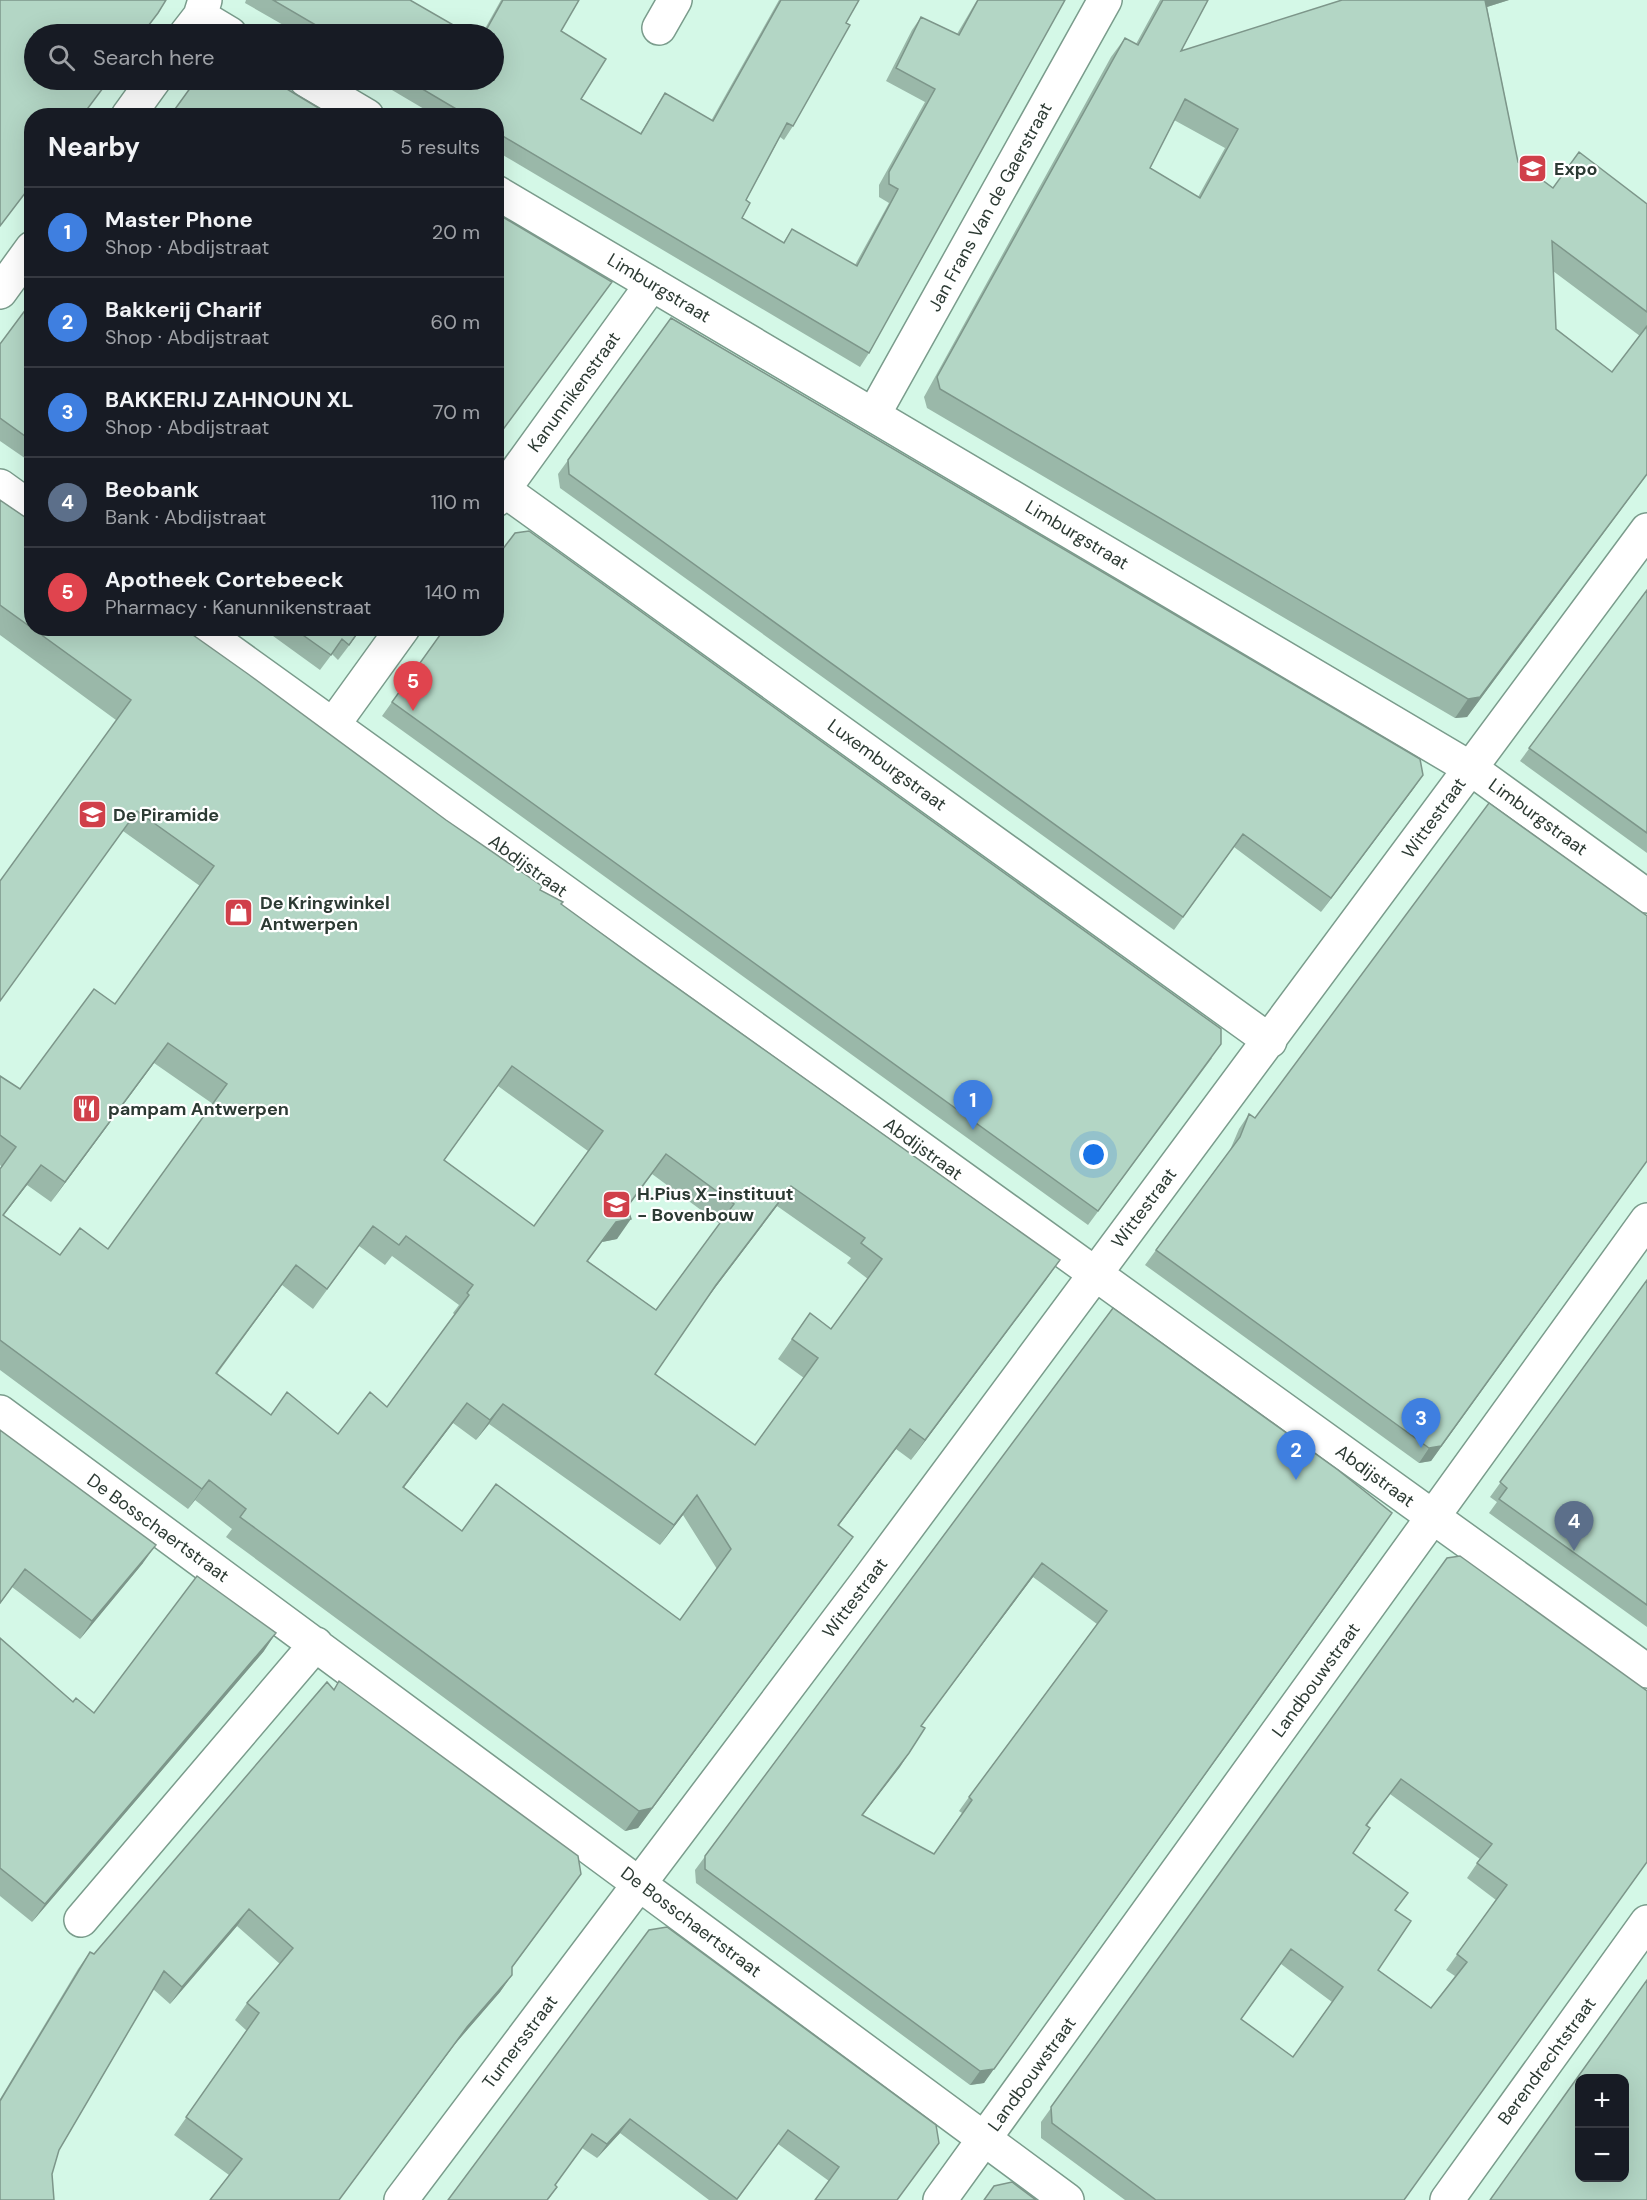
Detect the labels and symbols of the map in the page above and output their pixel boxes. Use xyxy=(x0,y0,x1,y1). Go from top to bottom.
street label: Jan Frans Van de Gaerstraat xyxy=(922,98,1058,316)
school or university icon: Expo xyxy=(1517,153,1549,185)
place label: Expo xyxy=(1554,157,1598,181)
street label: Limburgstraat xyxy=(603,248,715,328)
street label: Kanunnikenstraat xyxy=(522,327,626,457)
street label: Limburgstraat xyxy=(1021,495,1133,575)
pin: 5 xyxy=(394,662,432,711)
street label: Luxemburgstraat xyxy=(823,714,951,816)
street label: Wittestraat xyxy=(1396,773,1472,863)
street label: Limburgstraat xyxy=(1484,773,1592,861)
school or university icon: De Piramide xyxy=(76,799,108,831)
place label: De Piramide xyxy=(113,803,219,827)
street label: Abdijstraat xyxy=(484,829,572,903)
place label: De Kringwinkel Antwerpen xyxy=(260,891,390,936)
shop icon: De Kringwinkel Antwerpen xyxy=(223,897,255,929)
pin: 1 xyxy=(954,1080,992,1130)
restaurant icon: pampam Antwerpen xyxy=(71,1093,103,1125)
place label: pampam Antwerpen xyxy=(108,1097,289,1121)
street label: Abdijstraat xyxy=(879,1112,967,1186)
your location xyxy=(1079,1140,1108,1169)
street label: Wittestraat xyxy=(1106,1163,1182,1253)
place label: H.Pius X-instituut - Bovenbouw xyxy=(637,1182,794,1227)
school or university icon: H.Pius X-instituut - Bovenbouw xyxy=(600,1188,632,1220)
pin: 3 xyxy=(1402,1398,1440,1448)
pin: 2 xyxy=(1276,1430,1316,1480)
street label: Abdijstraat xyxy=(1331,1439,1419,1513)
street label: De Bosschaertstraat xyxy=(82,1468,234,1588)
pin: 4 xyxy=(1554,1502,1594,1551)
street label: Wittestraat xyxy=(817,1553,893,1643)
street label: Landbouwstraat xyxy=(1266,1618,1366,1742)
street label: De Bosschaertstraat xyxy=(616,1861,766,1983)
street label: Turnersstraat xyxy=(477,1990,563,2094)
street label: Berendrechtstraat xyxy=(1493,1992,1601,2130)
street label: Landbouwstraat xyxy=(982,2012,1082,2136)

